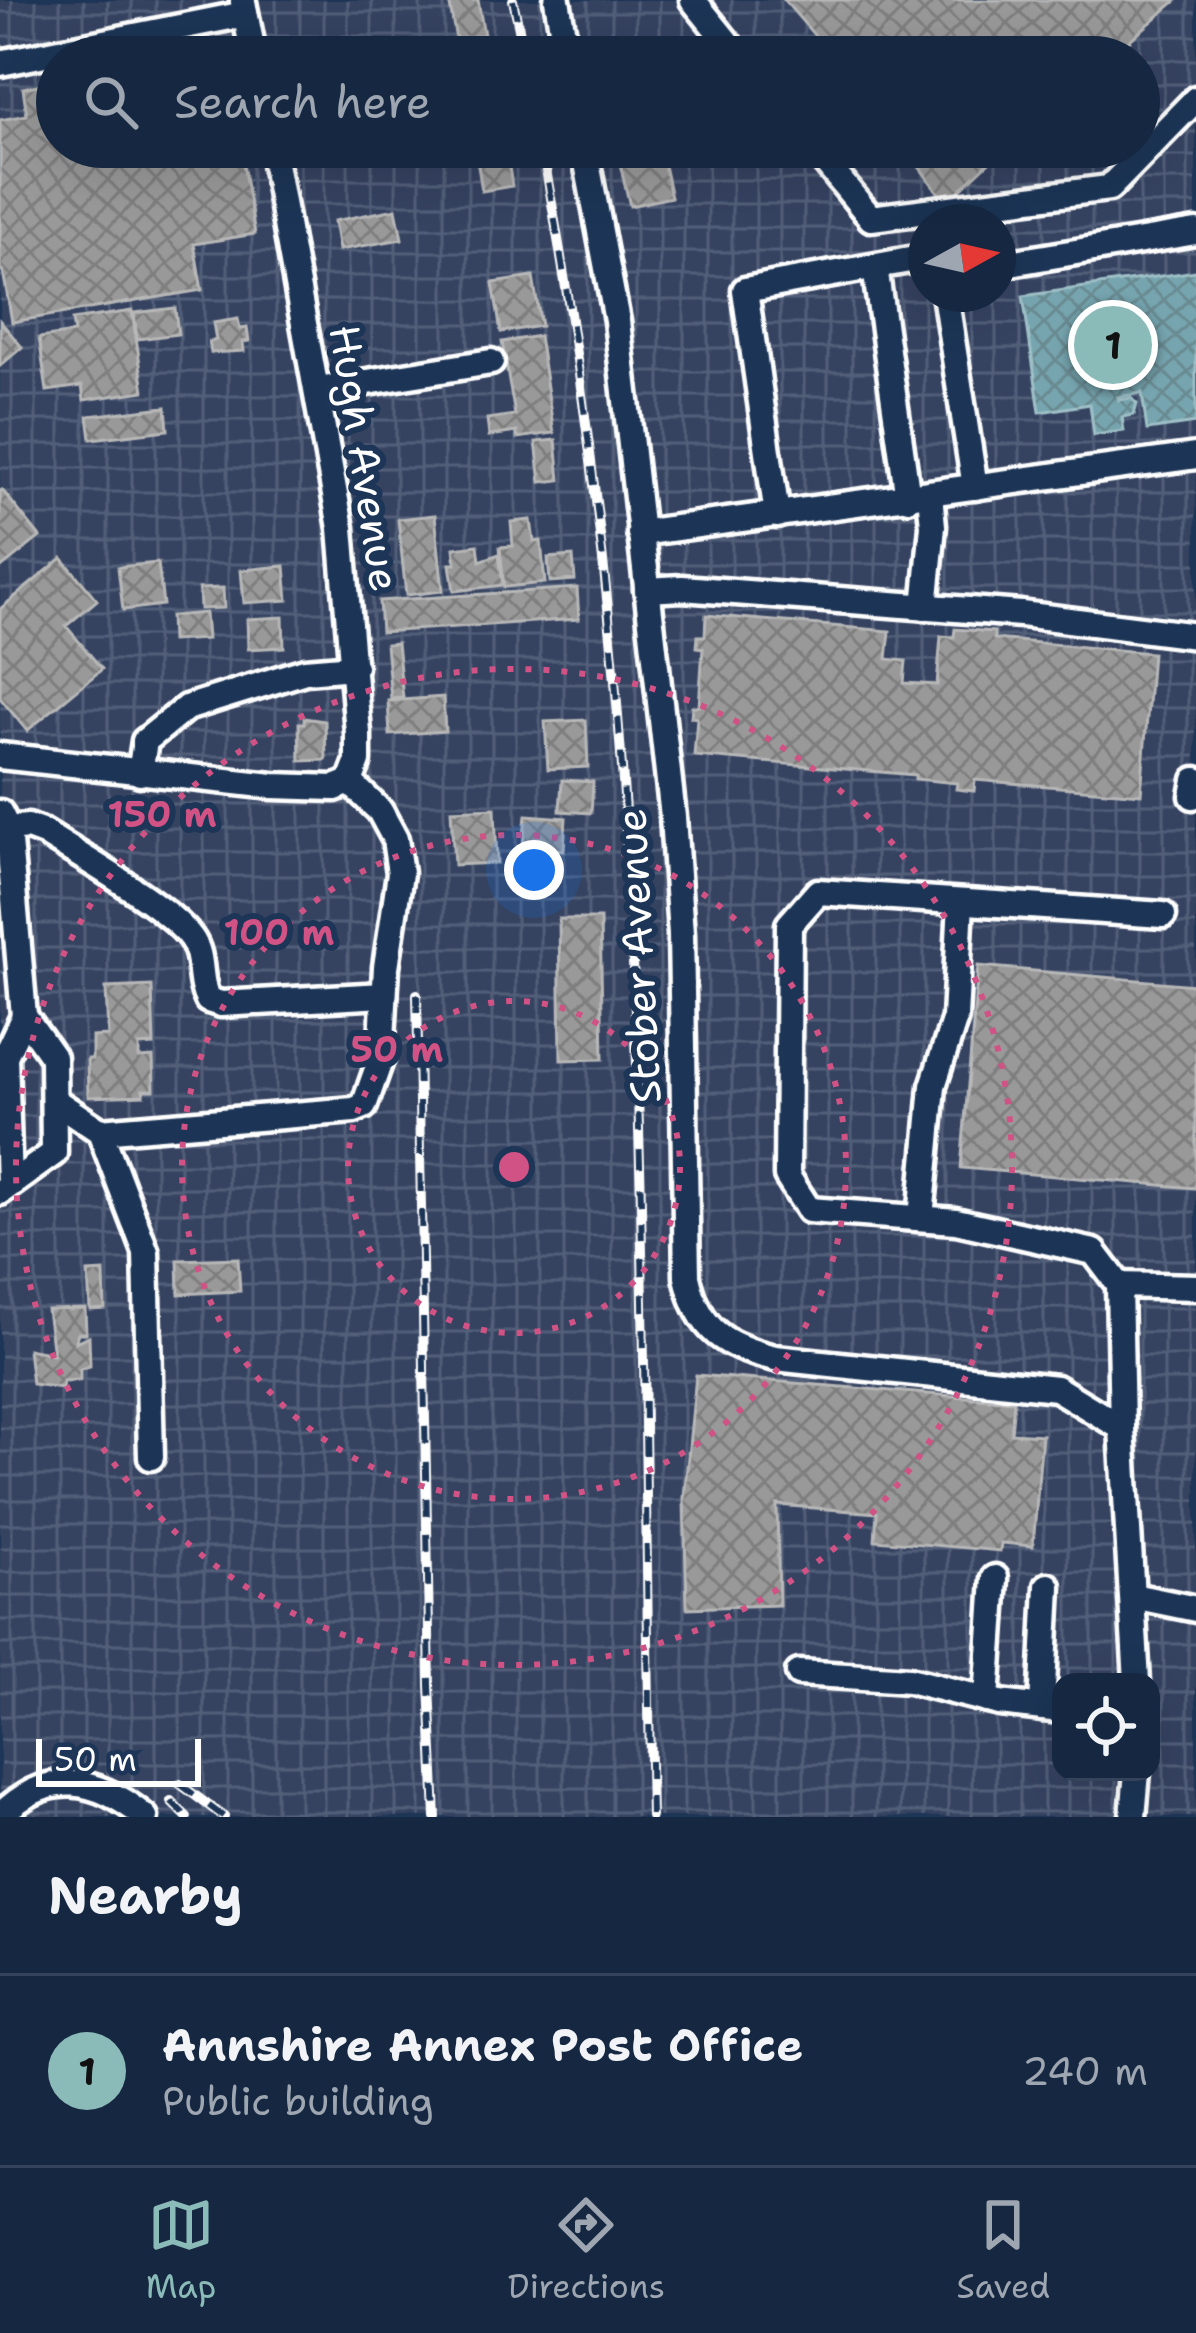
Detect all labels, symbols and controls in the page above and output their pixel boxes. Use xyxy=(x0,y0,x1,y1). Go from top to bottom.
search box xyxy=(36,36,1160,168)
icon: search xyxy=(78,69,144,135)
text: Search here xyxy=(174,72,431,132)
north arrow xyxy=(908,204,1016,312)
pin: 1 xyxy=(1074,300,1152,390)
street label: Hugh Avenue xyxy=(316,321,414,595)
text: 150 m xyxy=(107,790,217,839)
street label: Stober Avenue xyxy=(602,807,674,1105)
your location xyxy=(504,840,564,900)
text: 100 m xyxy=(224,908,335,957)
text: 50 m xyxy=(351,1025,444,1074)
centre of rings xyxy=(493,1146,535,1188)
map controls xyxy=(1052,1673,1160,1781)
button: locate xyxy=(1052,1673,1160,1781)
scale bar xyxy=(36,1733,201,1786)
text: 50 m xyxy=(54,1737,137,1782)
text: Nearby xyxy=(48,1861,243,1929)
text: Annshire Annex Post Office xyxy=(162,2015,803,2075)
text: 1 xyxy=(78,2045,96,2097)
text: 240 m xyxy=(1022,2045,1148,2097)
text: Public building xyxy=(162,2075,434,2127)
tab: Map xyxy=(146,2192,216,2309)
tab: Directions xyxy=(508,2192,665,2309)
tab: Saved xyxy=(957,2192,1050,2309)

